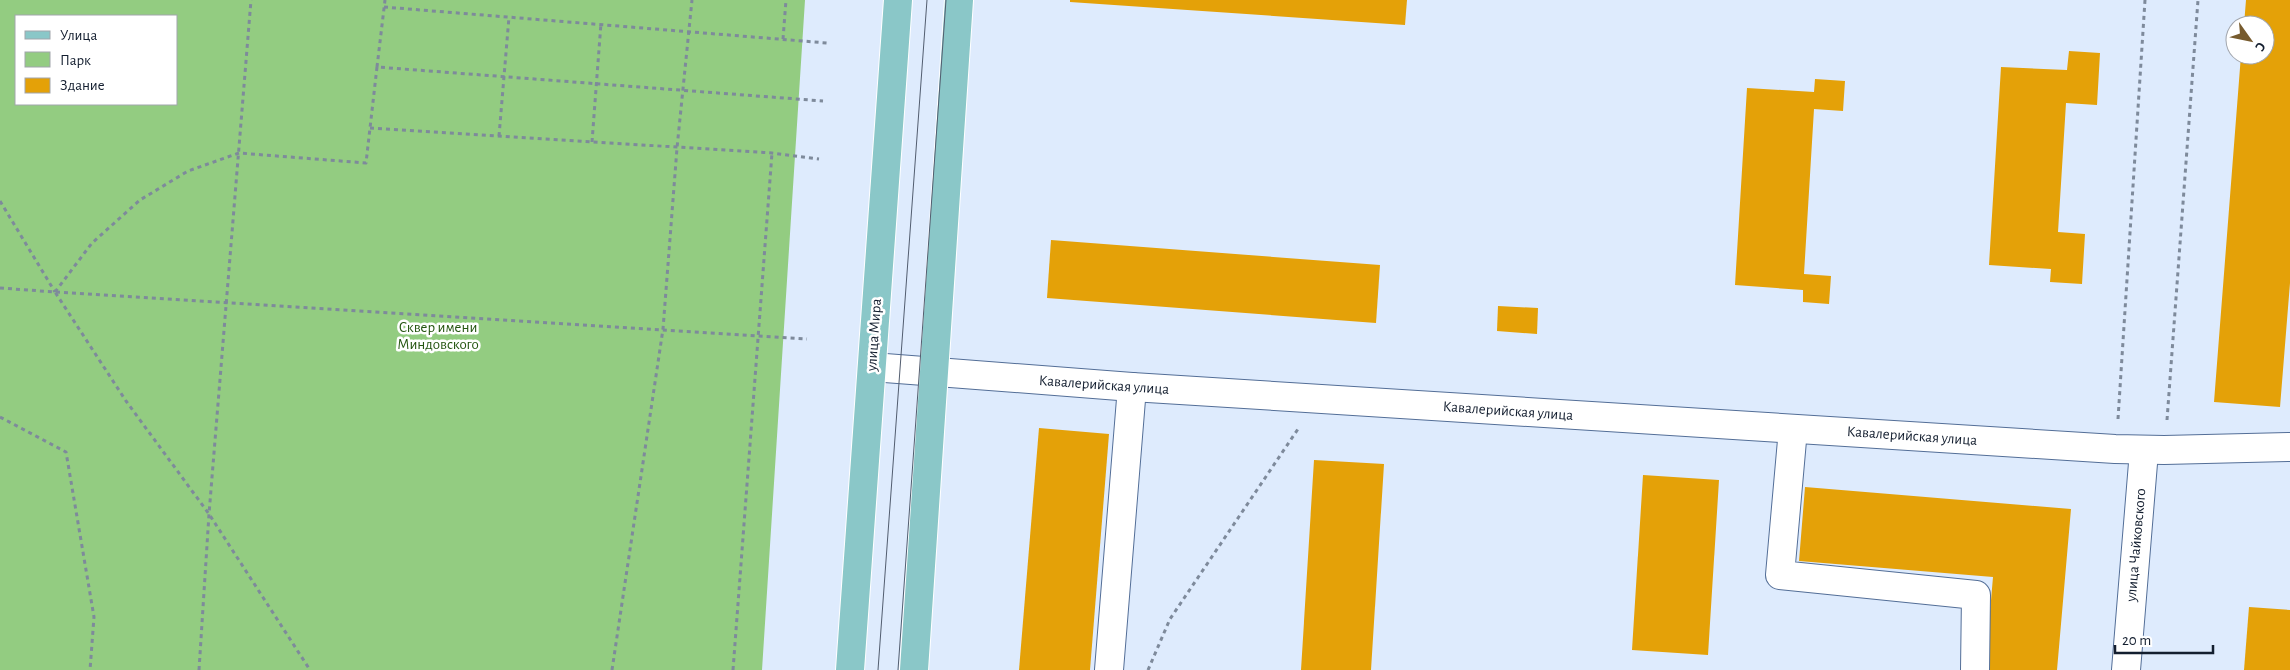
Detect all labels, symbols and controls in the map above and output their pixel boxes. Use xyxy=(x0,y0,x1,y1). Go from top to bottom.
legend xyxy=(15,15,178,105)
north arrow xyxy=(2225,15,2275,65)
text: Улица xyxy=(60,28,97,43)
text: С xyxy=(2252,39,2268,54)
text: Парк xyxy=(60,53,91,68)
text: Здание xyxy=(60,78,105,93)
street label: улица Мира xyxy=(864,298,884,373)
park label: Сквер имени Миндовского xyxy=(397,320,479,352)
street label: Кавалерийская улица xyxy=(1038,373,1170,397)
street label: Кавалерийская улица xyxy=(1442,399,1574,423)
street label: Кавалерийская улица xyxy=(1846,424,1978,448)
street label: улица Чайковского xyxy=(2123,488,2148,603)
scale bar xyxy=(2115,622,2212,654)
text: 20 m xyxy=(2122,633,2151,648)

